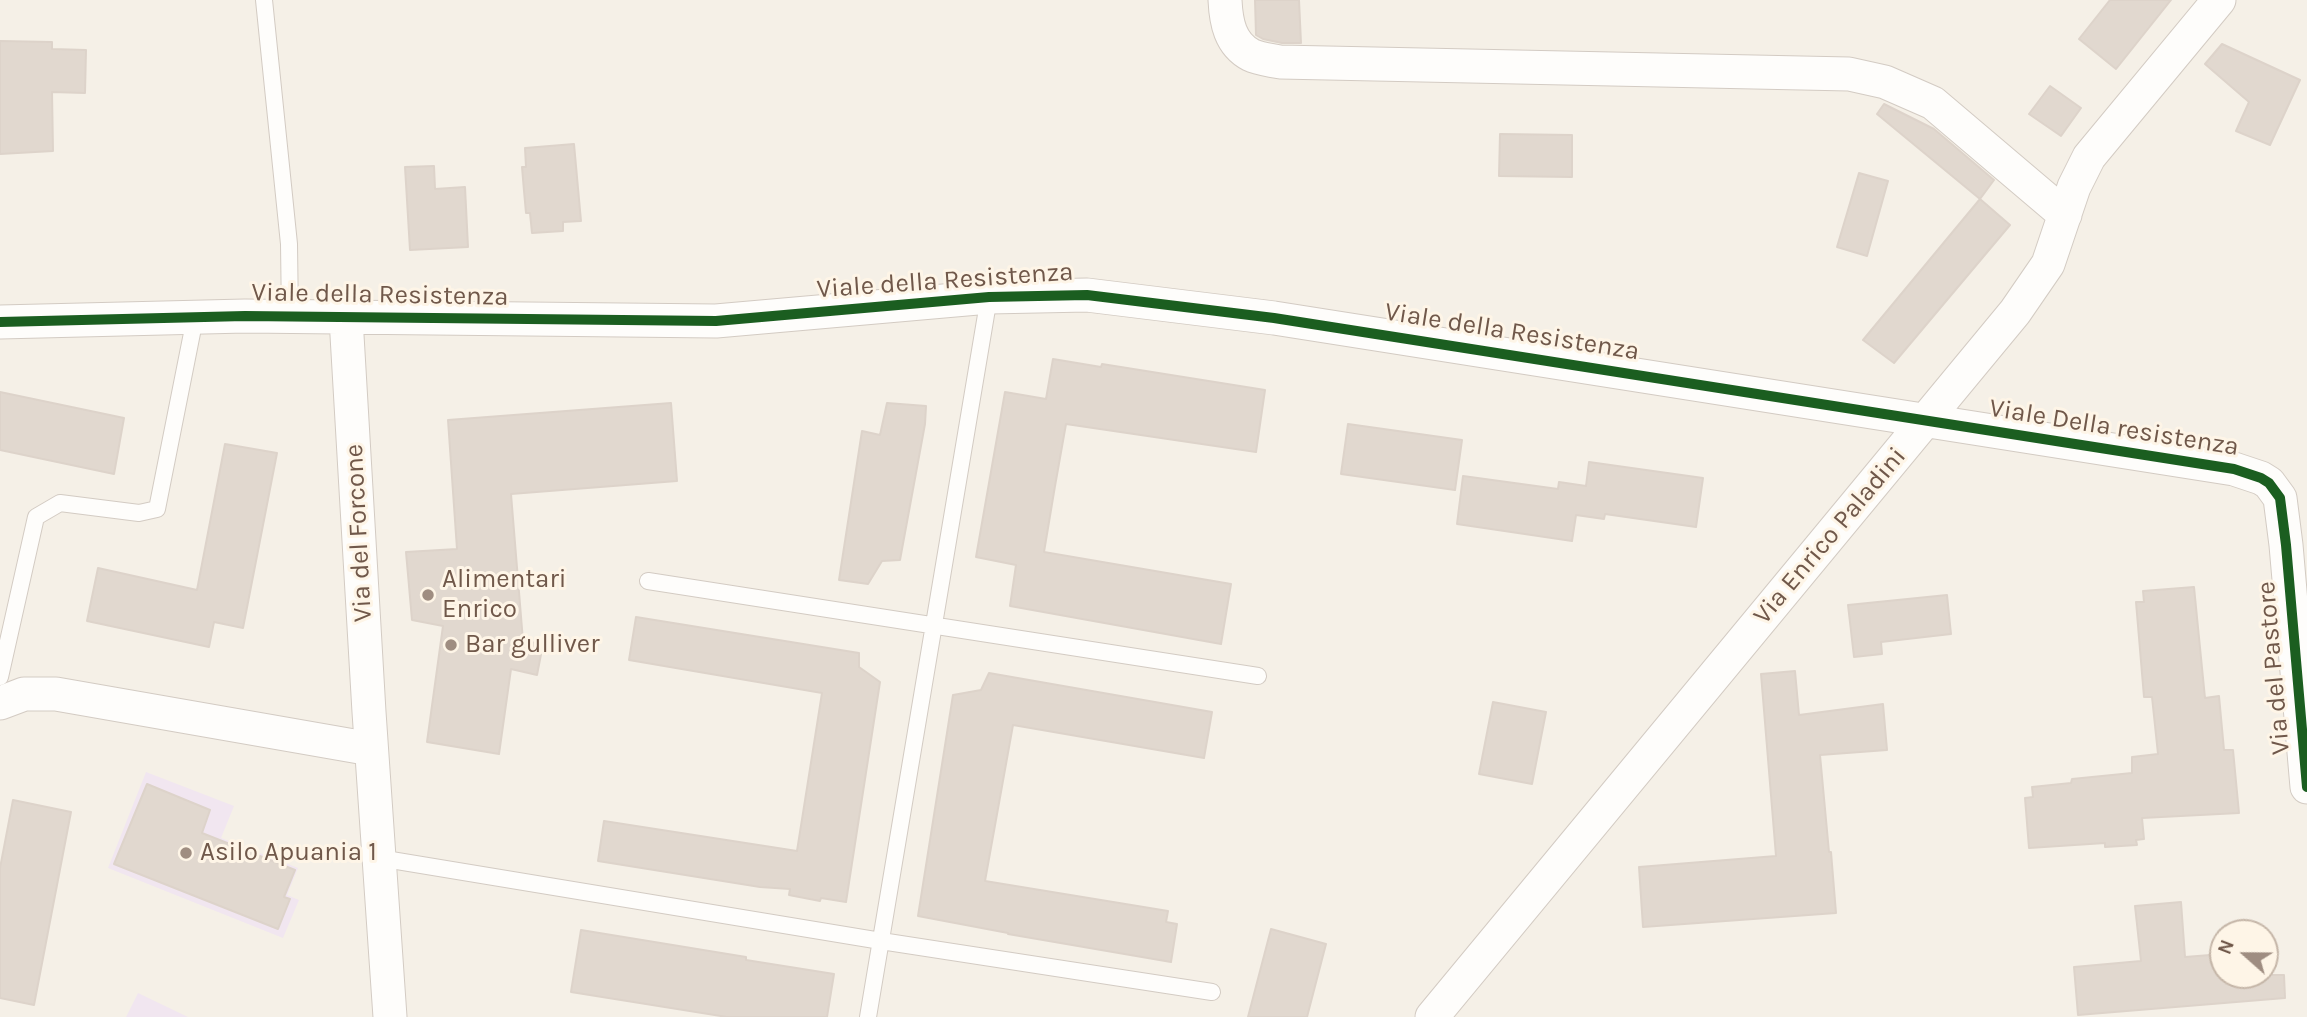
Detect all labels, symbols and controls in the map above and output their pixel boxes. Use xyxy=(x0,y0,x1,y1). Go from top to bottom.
street label: Viale della Resistenza xyxy=(816,256,1074,306)
street label: Viale della Resistenza xyxy=(251,277,509,313)
street label: Viale della Resistenza xyxy=(1383,296,1641,368)
street label: Viale Della resistenza xyxy=(1987,393,2241,463)
street label: Via Enrico Paladini xyxy=(1747,441,1913,631)
street label: Via del Forcone xyxy=(339,443,379,623)
place label: Alimentari Enrico xyxy=(442,564,567,626)
street label: Via del Pastore xyxy=(2251,580,2297,756)
marker: Alimentari Enrico xyxy=(420,587,436,603)
place label: Bar gulliver xyxy=(465,629,600,661)
marker: Bar gulliver xyxy=(443,637,459,653)
place label: Asilo Apuania 1 xyxy=(200,837,377,869)
marker: Asilo Apuania 1 xyxy=(178,845,194,861)
north arrow xyxy=(2209,919,2279,989)
text: N xyxy=(2214,937,2239,957)

